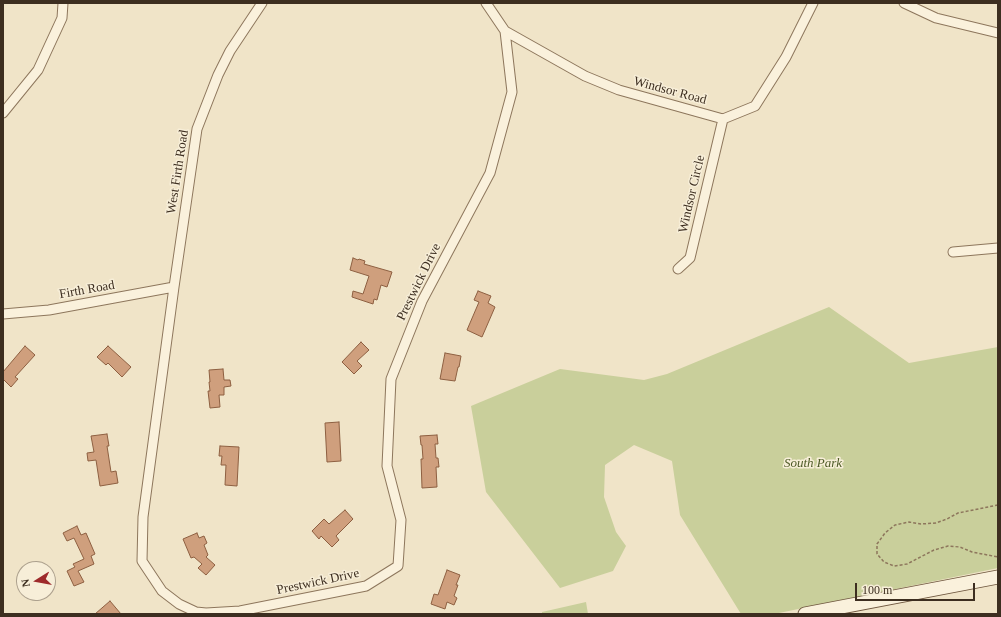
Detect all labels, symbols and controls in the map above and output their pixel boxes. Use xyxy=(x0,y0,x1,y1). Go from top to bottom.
street label: Windsor Road xyxy=(632,74,708,108)
street label: West Firth Road xyxy=(164,129,192,215)
street label: Windsor Circle xyxy=(675,154,709,234)
street label: Prestwick Drive xyxy=(394,241,444,323)
street label: Firth Road xyxy=(58,277,116,303)
park label: South Park xyxy=(784,456,842,472)
north arrow xyxy=(16,561,56,601)
street label: Prestwick Drive xyxy=(275,566,361,598)
scale bar xyxy=(857,575,977,601)
text: N xyxy=(19,578,32,588)
text: 100 m xyxy=(862,583,892,597)

